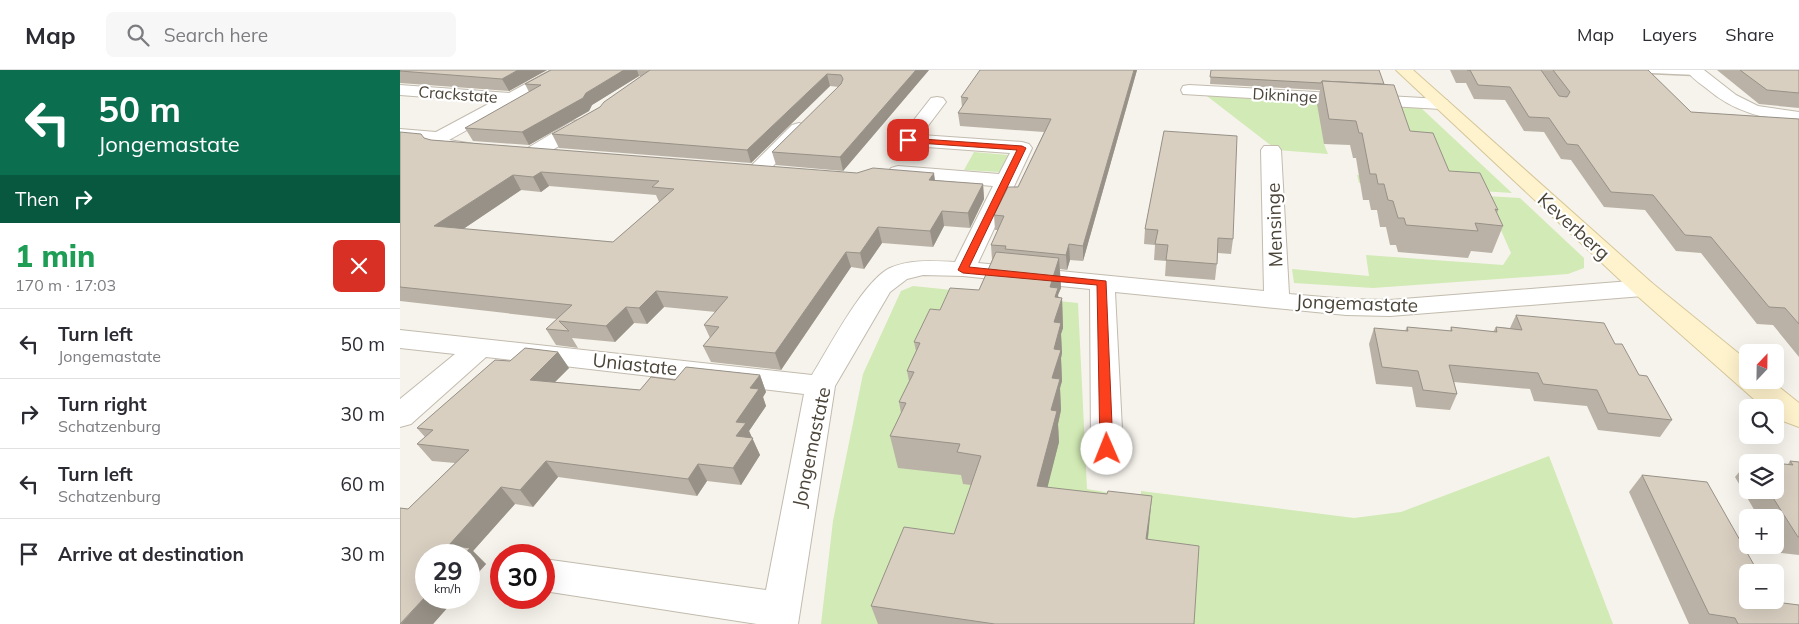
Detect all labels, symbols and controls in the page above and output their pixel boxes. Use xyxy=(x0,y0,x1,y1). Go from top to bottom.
search box xyxy=(106,12,456,57)
text: Map xyxy=(25,20,76,50)
icon: search xyxy=(124,21,152,49)
text: Search here xyxy=(164,23,268,47)
text: Map xyxy=(1577,23,1614,46)
text: Layers xyxy=(1642,23,1697,46)
text: Share xyxy=(1725,23,1774,46)
street label: Crackstate xyxy=(418,81,498,107)
street label: Dikninge xyxy=(1252,83,1318,107)
text: 50 m xyxy=(98,87,181,131)
icon: left xyxy=(15,90,80,155)
pin xyxy=(887,119,929,161)
icon: arrive xyxy=(894,126,922,154)
text: Jongemastate xyxy=(98,130,240,158)
street label: Mensinge xyxy=(1261,182,1287,268)
icon: right xyxy=(69,185,97,213)
text: Then xyxy=(15,187,59,211)
street label: Keverberg xyxy=(1533,187,1615,265)
text: 1 min xyxy=(15,237,95,275)
button: close xyxy=(333,240,385,292)
text: 170 m · 17:03 xyxy=(15,275,116,295)
street label: Jongemastate xyxy=(1295,289,1419,317)
text: Turn left xyxy=(58,322,133,346)
icon: left xyxy=(15,330,43,358)
text: 50 m xyxy=(341,332,385,356)
north arrow xyxy=(1739,344,1784,389)
map controls xyxy=(1739,344,1784,609)
text: Jongemastate xyxy=(58,346,161,366)
street label: Uniastate xyxy=(591,348,679,380)
street label: Jongemastate xyxy=(787,385,835,509)
text: Turn right xyxy=(58,392,147,416)
button: search xyxy=(1739,399,1784,444)
icon: right xyxy=(15,400,43,428)
text: 30 m xyxy=(341,402,385,426)
text: Schatzenburg xyxy=(58,416,161,436)
position arrow xyxy=(1080,422,1132,474)
button: layers xyxy=(1739,454,1784,499)
text: Turn left xyxy=(58,462,133,486)
icon: left xyxy=(15,470,43,498)
text: 60 m xyxy=(341,472,385,496)
text: Schatzenburg xyxy=(58,486,161,506)
button: + xyxy=(1739,509,1784,554)
icon: arrive xyxy=(15,540,43,568)
text: Arrive at destination xyxy=(58,542,244,566)
text: 30 m xyxy=(341,542,385,566)
speed limit sign: 30 xyxy=(490,544,555,609)
text: 29 xyxy=(432,555,463,586)
button: − xyxy=(1739,564,1784,609)
text: km/h xyxy=(434,581,461,596)

